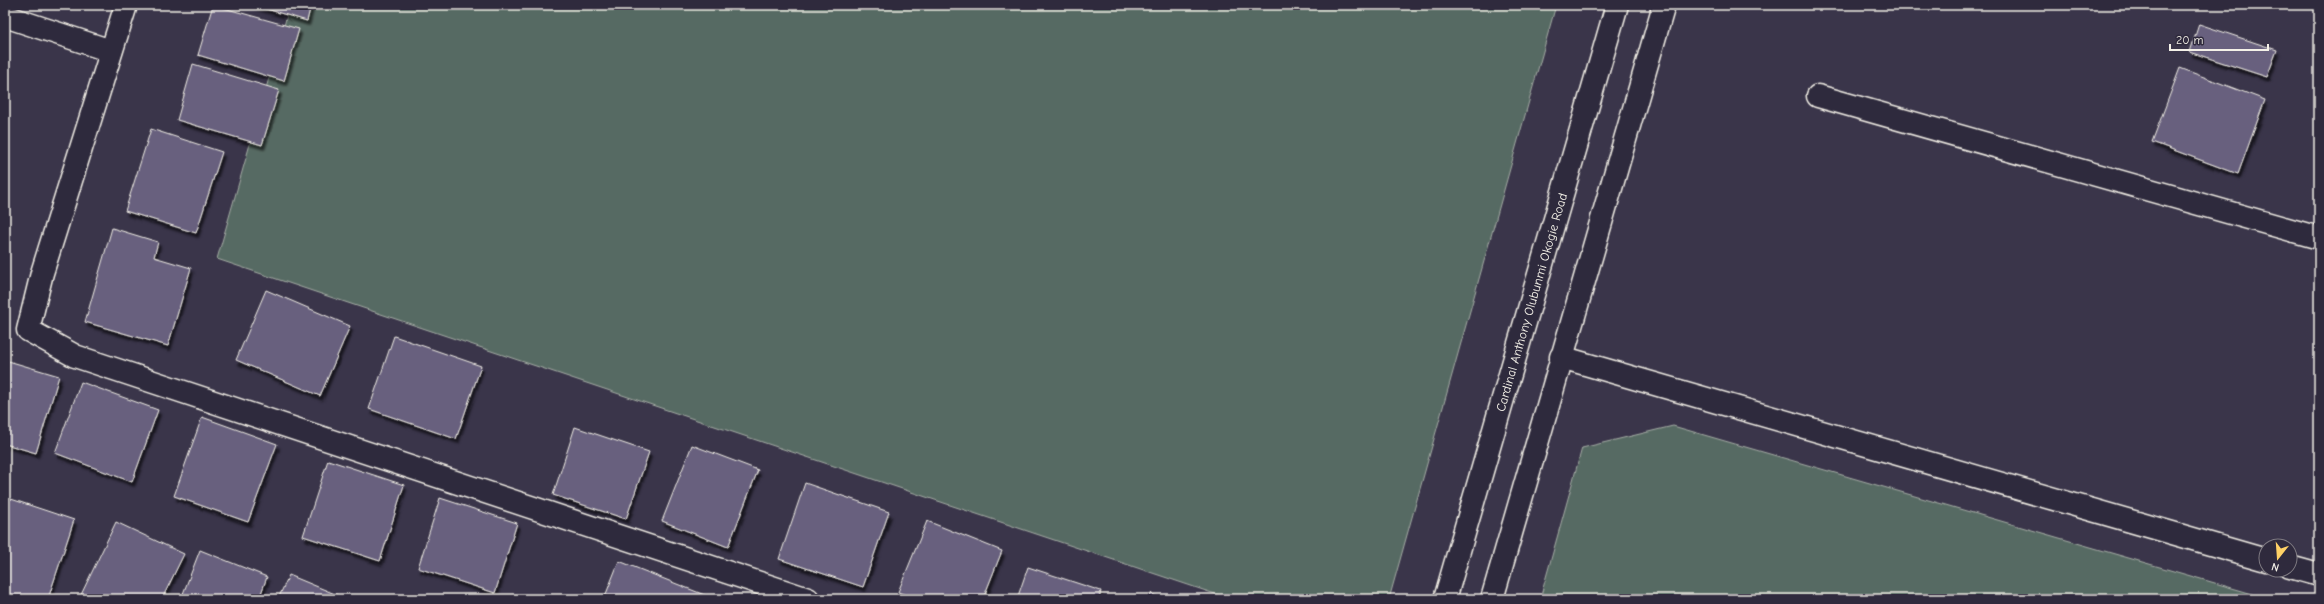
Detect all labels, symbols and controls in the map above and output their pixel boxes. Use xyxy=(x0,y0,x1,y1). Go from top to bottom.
scale bar xyxy=(2170,26,2268,52)
text: 20 m xyxy=(2176,33,2204,47)
street label: Cardinal Anthony Olubunmi Okogie Road xyxy=(1492,191,1570,413)
north arrow xyxy=(2258,538,2298,578)
text: N xyxy=(2270,560,2281,574)

